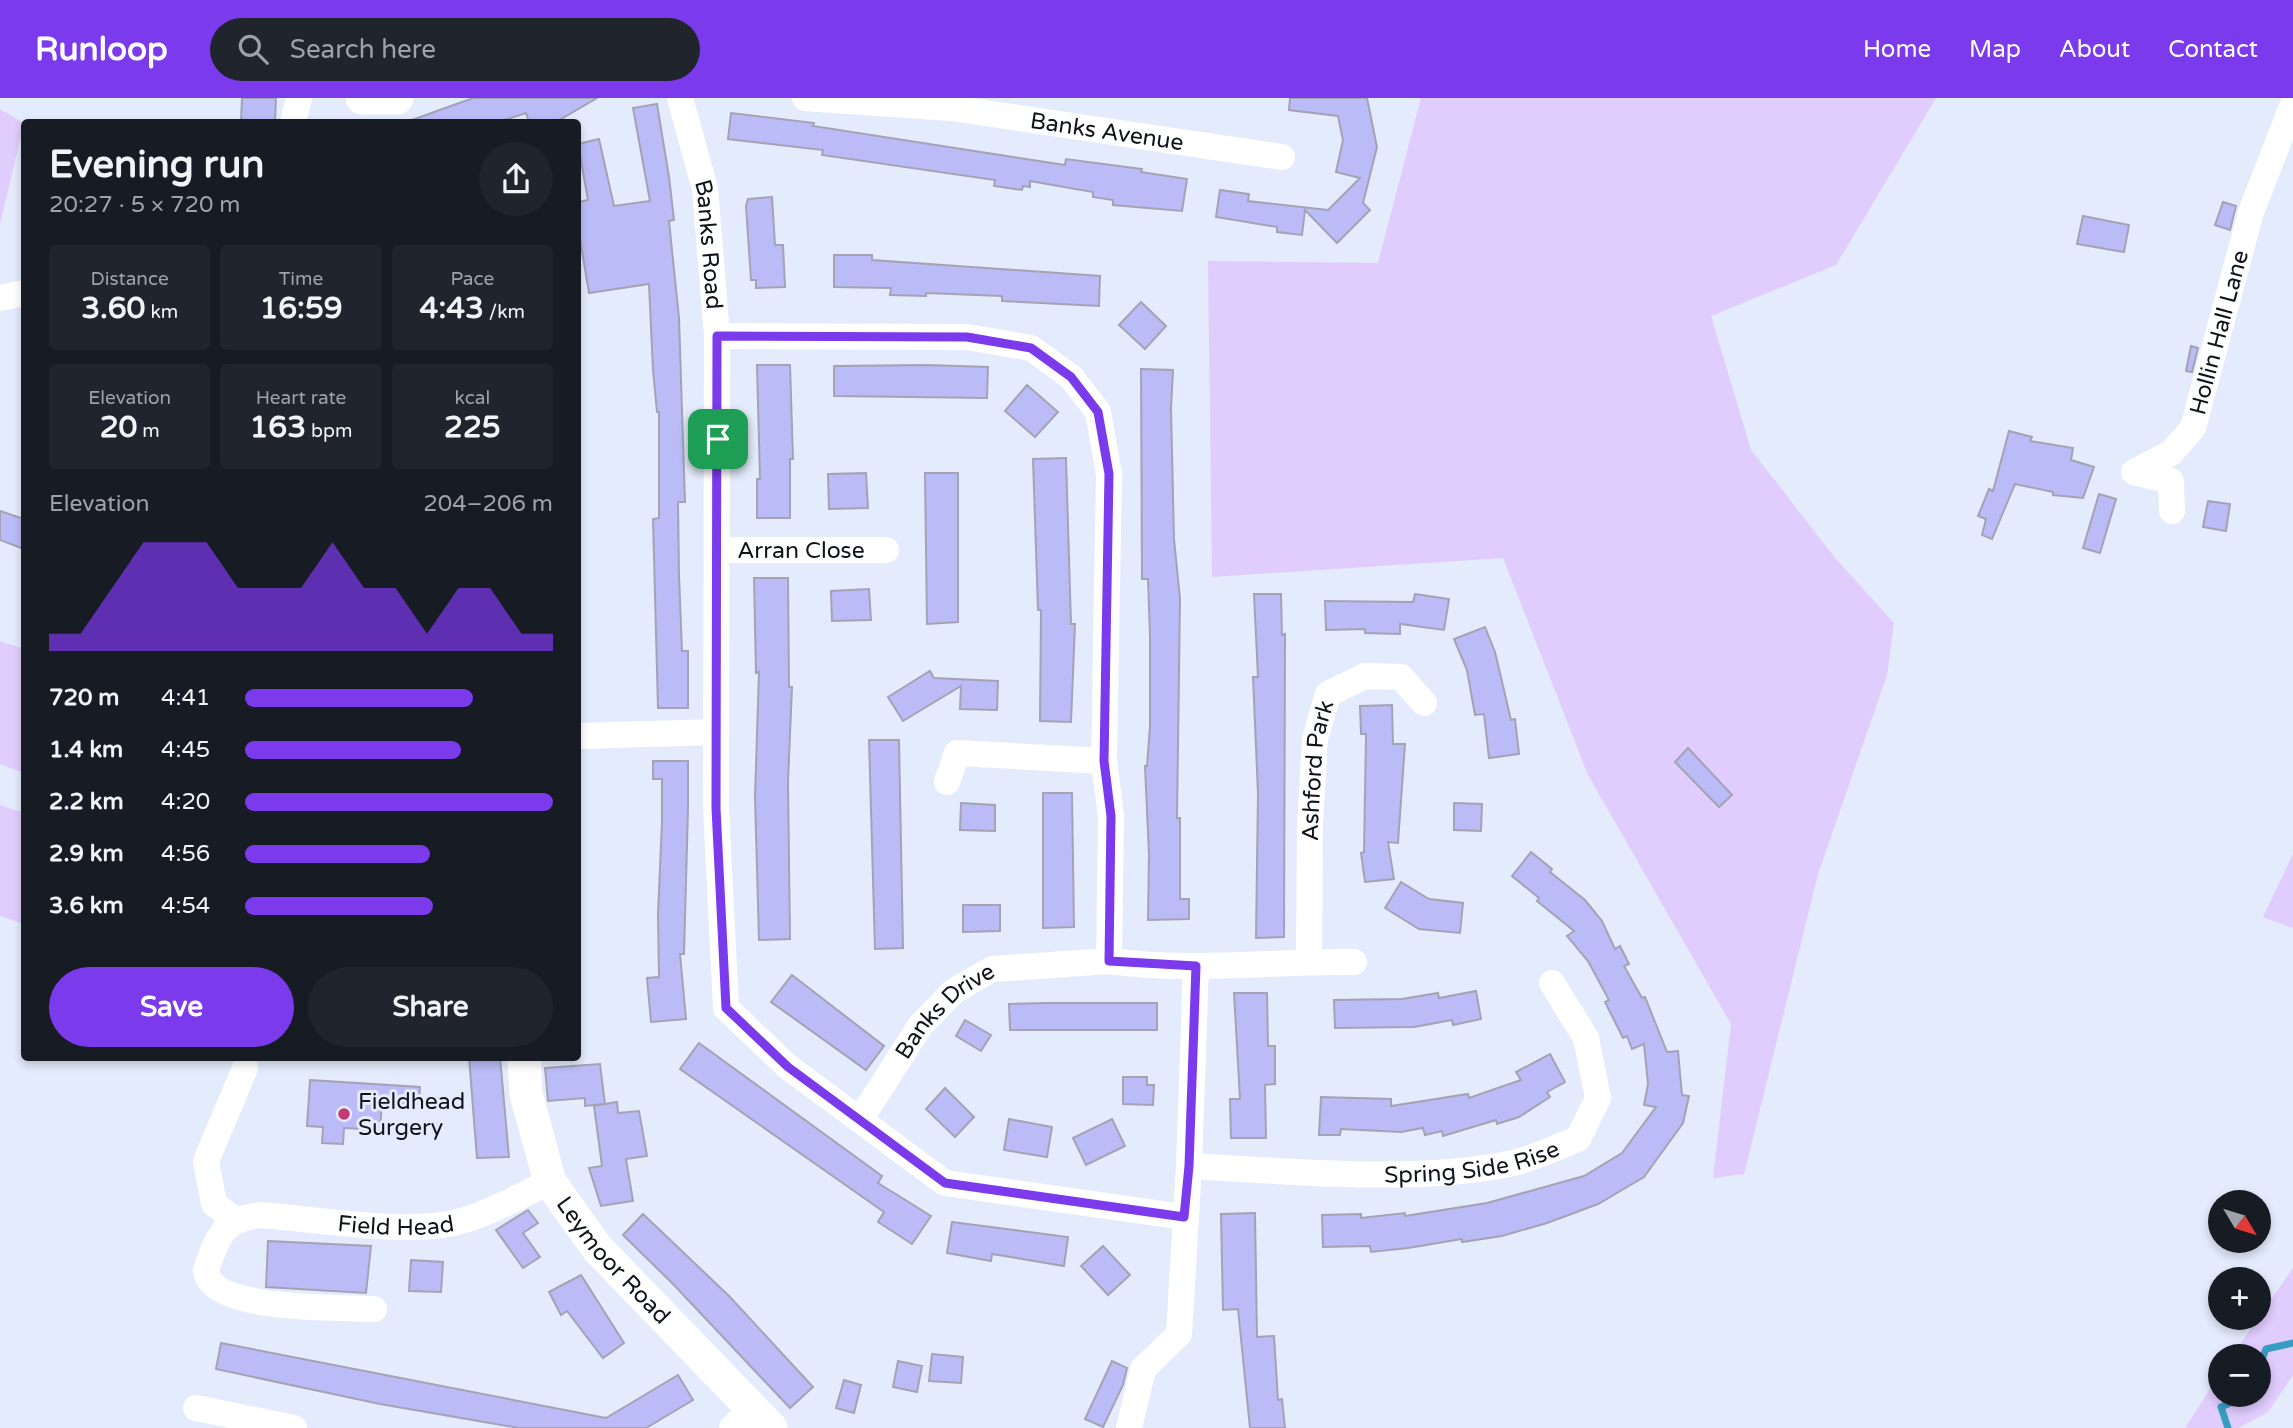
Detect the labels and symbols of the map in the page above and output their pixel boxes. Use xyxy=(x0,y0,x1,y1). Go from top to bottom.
street label: Banks Avenue xyxy=(1028,107,1185,157)
street label: Banks Road xyxy=(688,176,728,311)
street label: Hollin Hall Lane xyxy=(2184,247,2255,418)
pin xyxy=(688,409,748,469)
street label: Arran Close xyxy=(737,537,865,565)
street label: Ashford Park xyxy=(1297,697,1340,841)
street label: Banks Drive xyxy=(890,958,1000,1064)
place label: Fieldhead Surgery xyxy=(358,1088,465,1142)
marker: Fieldhead Surgery xyxy=(336,1106,352,1122)
street label: Spring Side Rise xyxy=(1384,1135,1564,1190)
north arrow xyxy=(2208,1190,2272,1253)
street label: Leymoor Road xyxy=(550,1191,676,1330)
street label: Field Head xyxy=(336,1210,456,1242)

